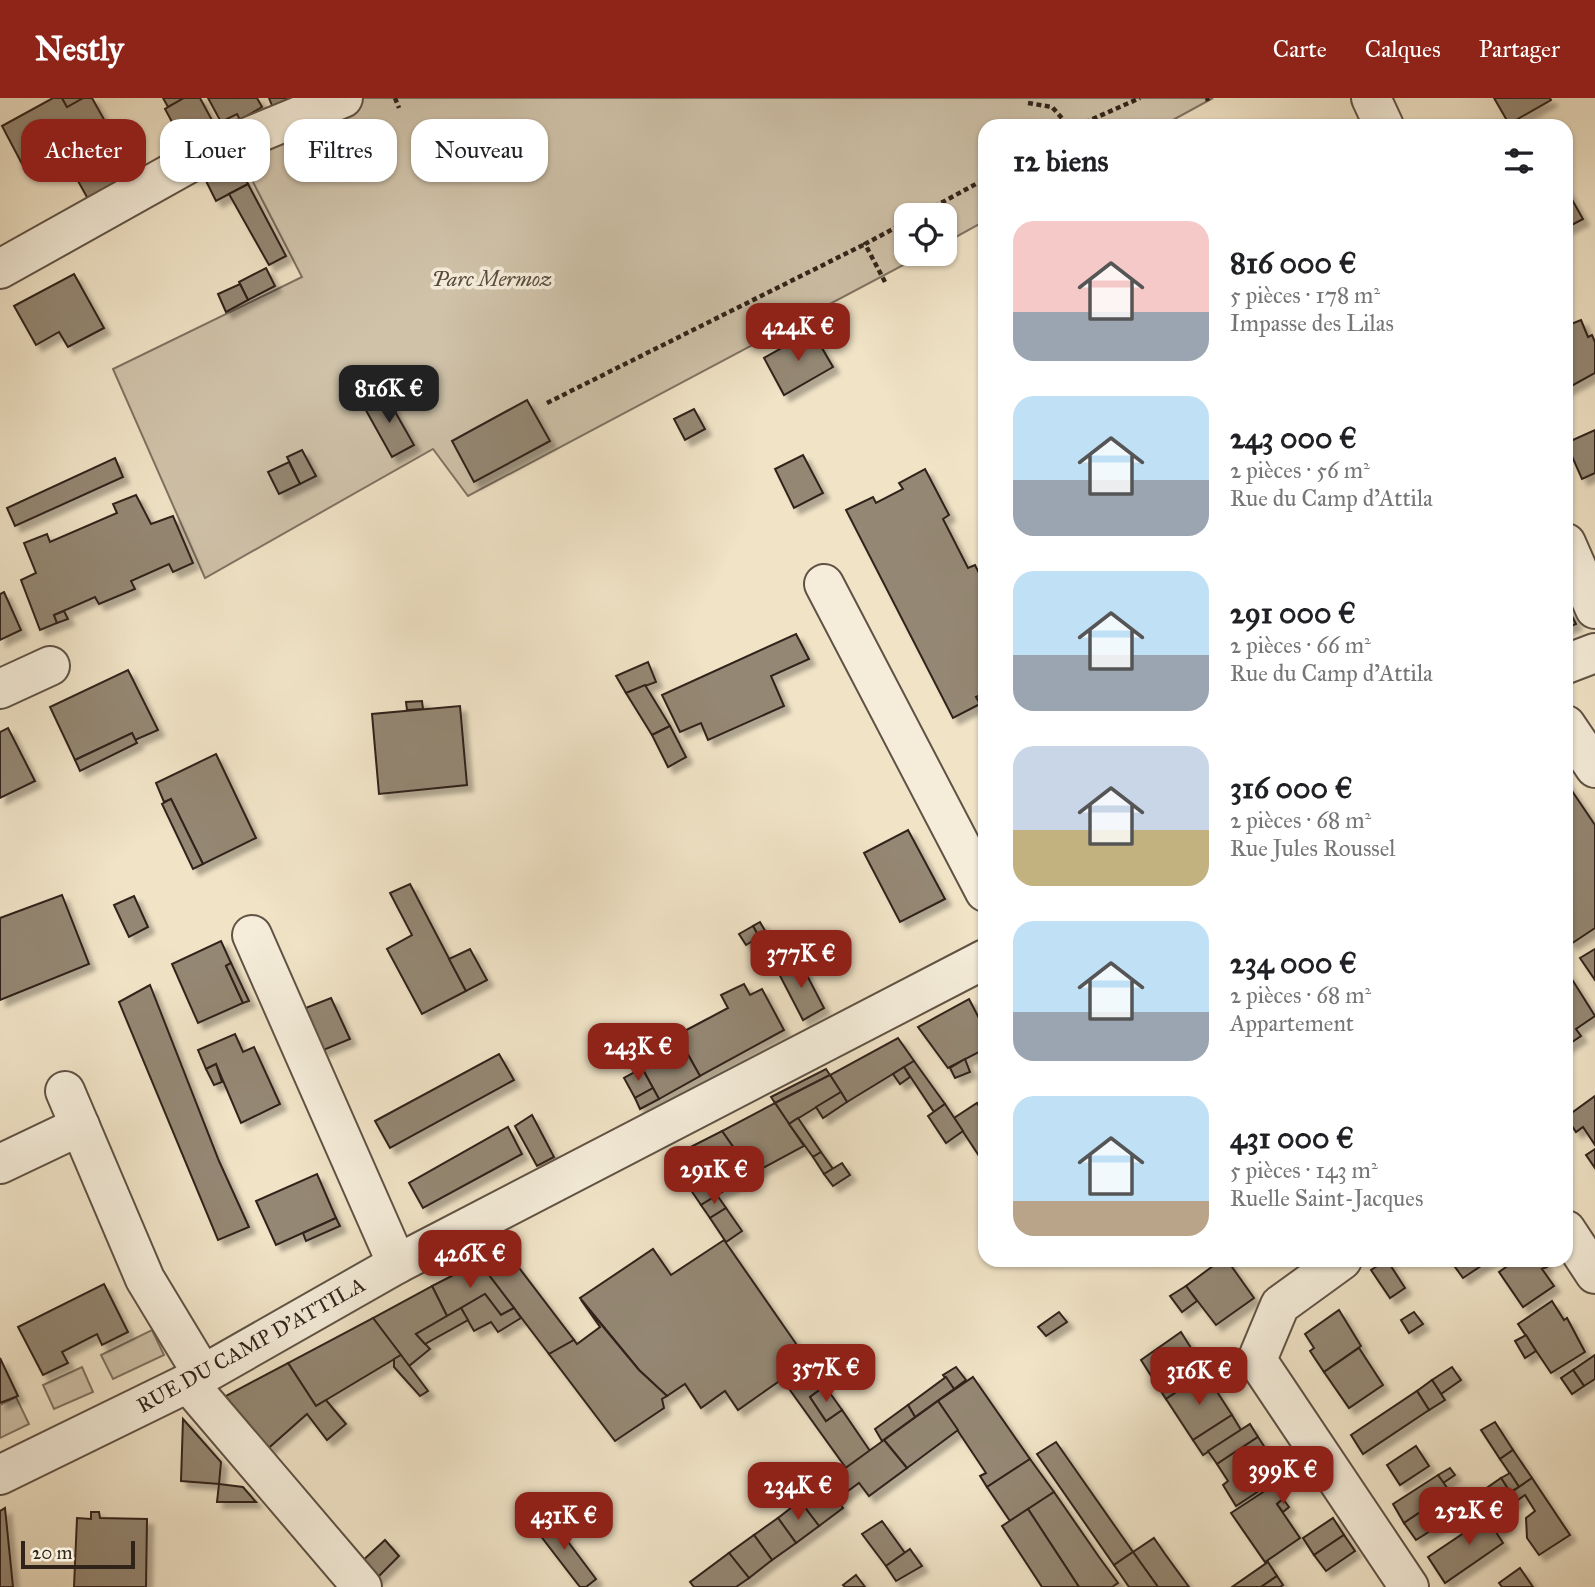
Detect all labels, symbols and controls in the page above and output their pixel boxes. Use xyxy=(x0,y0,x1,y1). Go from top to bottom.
text: Nestly xyxy=(35,29,124,69)
text: Carte xyxy=(1273,34,1327,64)
text: Calques xyxy=(1365,34,1441,64)
text: Partager xyxy=(1479,34,1560,64)
chip: Acheter xyxy=(21,119,146,182)
chip: Louer xyxy=(160,119,270,182)
chip: Filtres xyxy=(284,119,397,182)
chip: Nouveau xyxy=(411,119,548,182)
icon: filters xyxy=(1500,142,1538,180)
text: 12 biens xyxy=(1013,143,1108,179)
map controls xyxy=(894,203,957,266)
button: locate xyxy=(894,203,957,266)
text: 816 000 € xyxy=(1230,245,1357,281)
icon: home xyxy=(1069,249,1153,333)
park label: Parc Mermoz xyxy=(432,266,552,292)
text: 5 pièces · 178 m² xyxy=(1230,281,1380,309)
pin: 424K € xyxy=(741,303,855,363)
text: Impasse des Lilas xyxy=(1230,309,1394,337)
text: 424K € xyxy=(762,312,834,340)
pin: 816K € xyxy=(332,366,446,425)
text: 816K € xyxy=(355,374,423,402)
text: 243 000 € xyxy=(1230,420,1357,456)
icon: home xyxy=(1069,424,1153,508)
text: 2 pièces · 56 m² xyxy=(1230,456,1370,484)
text: Rue du Camp d'Attila xyxy=(1230,484,1433,512)
text: 291 000 € xyxy=(1230,595,1356,631)
icon: home xyxy=(1069,599,1153,683)
text: 2 pièces · 66 m² xyxy=(1230,631,1371,659)
text: Rue du Camp d'Attila xyxy=(1230,659,1433,687)
text: 316 000 € xyxy=(1230,770,1353,806)
icon: home xyxy=(1069,774,1153,858)
text: 2 pièces · 68 m² xyxy=(1230,806,1371,834)
text: Rue Jules Roussel xyxy=(1230,834,1395,862)
pin: 377K € xyxy=(744,930,858,990)
text: 377K € xyxy=(767,939,835,967)
text: 234 000 € xyxy=(1230,945,1357,981)
icon: home xyxy=(1069,949,1153,1033)
text: 2 pièces · 68 m² xyxy=(1230,981,1371,1009)
text: Appartement xyxy=(1230,1009,1354,1037)
pin: 243K € xyxy=(581,1024,695,1083)
text: 243K € xyxy=(604,1032,672,1060)
text: 431 000 € xyxy=(1230,1120,1354,1156)
icon: home xyxy=(1069,1124,1153,1208)
pin: 291K € xyxy=(657,1146,771,1206)
text: 291K € xyxy=(680,1155,748,1183)
text: 5 pièces · 143 m² xyxy=(1230,1156,1378,1184)
text: Ruelle Saint-Jacques xyxy=(1230,1184,1423,1212)
pin: 426K € xyxy=(413,1230,527,1290)
text: 426K € xyxy=(434,1239,506,1267)
street label: RUE DU CAMP D'ATTILA xyxy=(132,1271,370,1419)
pin: 357K € xyxy=(769,1344,883,1404)
pin: 316K € xyxy=(1142,1348,1256,1407)
text: 357K € xyxy=(792,1353,860,1381)
text: 316K € xyxy=(1166,1356,1232,1384)
pin: 399K € xyxy=(1226,1446,1340,1506)
text: 399K € xyxy=(1248,1455,1318,1483)
pin: 234K € xyxy=(741,1462,855,1522)
text: 234K € xyxy=(764,1471,832,1499)
pin: 252K € xyxy=(1412,1488,1526,1547)
pin: 431K € xyxy=(507,1492,621,1552)
text: 252K € xyxy=(1435,1496,1503,1524)
text: 431K € xyxy=(531,1501,597,1529)
scale bar xyxy=(21,1538,135,1570)
text: 20 m xyxy=(32,1541,73,1564)

